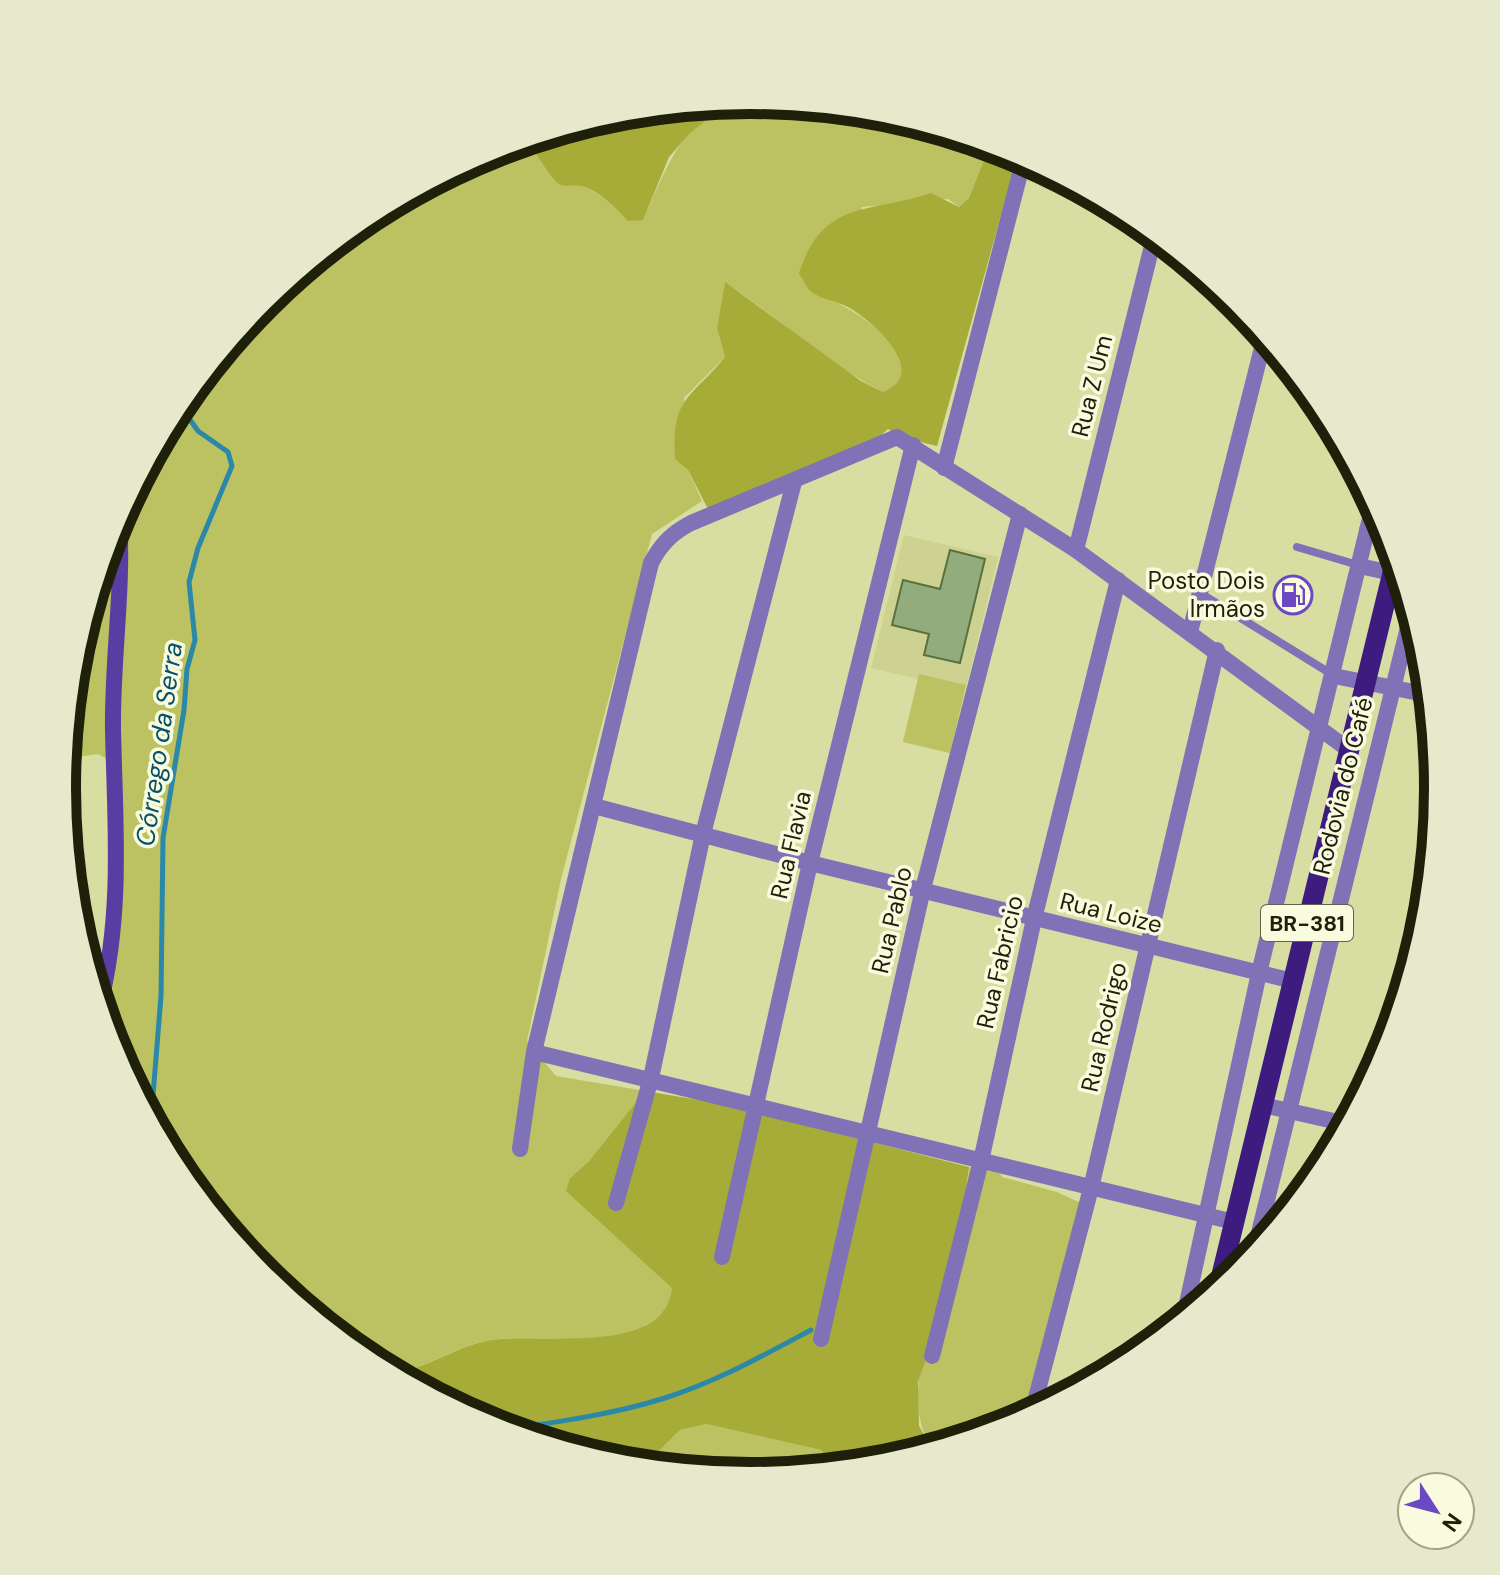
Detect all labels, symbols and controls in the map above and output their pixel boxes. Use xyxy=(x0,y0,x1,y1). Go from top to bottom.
street label: Rua Z Um xyxy=(1064,332,1119,440)
place label: Posto Dois Irmãos xyxy=(1148,565,1265,624)
fuel station icon: Posto Dois Irmãos xyxy=(1272,574,1314,616)
water label: Córrego da Serra xyxy=(128,640,190,848)
street label: Rodovia do Café xyxy=(1306,694,1380,878)
street label: Rua Flavia xyxy=(763,788,818,902)
street label: Rua Pablo xyxy=(864,864,919,976)
street label: Rua Loize xyxy=(1057,885,1165,940)
street label: Rua Fabricio xyxy=(969,892,1030,1032)
road number: BR-381 xyxy=(1261,905,1353,941)
street label: Rua Rodrigo xyxy=(1074,959,1133,1095)
north arrow xyxy=(1396,1471,1476,1551)
text: N xyxy=(1435,1507,1468,1537)

